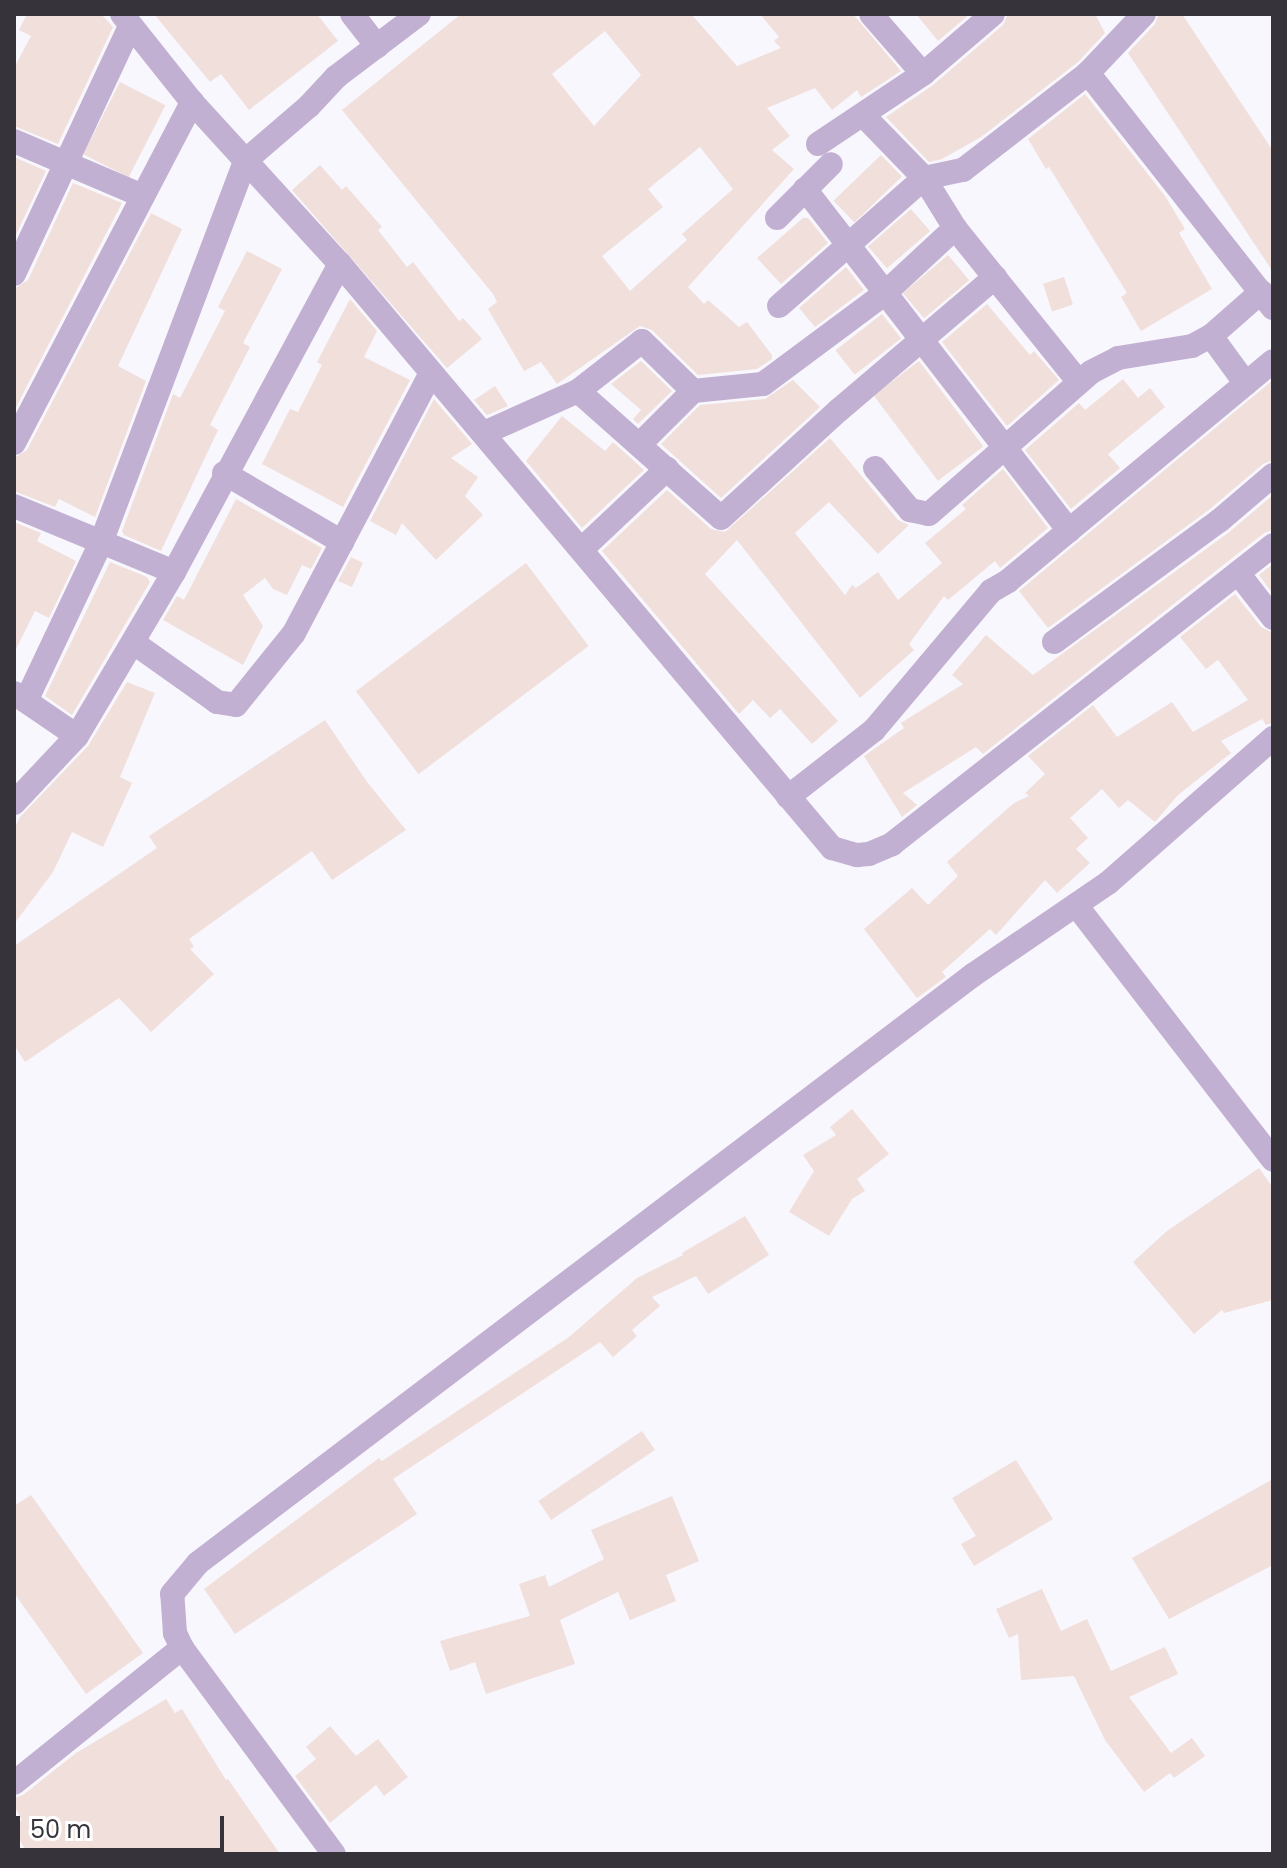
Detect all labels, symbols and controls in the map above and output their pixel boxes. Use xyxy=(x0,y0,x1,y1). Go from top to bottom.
scale bar xyxy=(20,1800,228,1850)
text: 50 m xyxy=(30,1813,91,1846)

